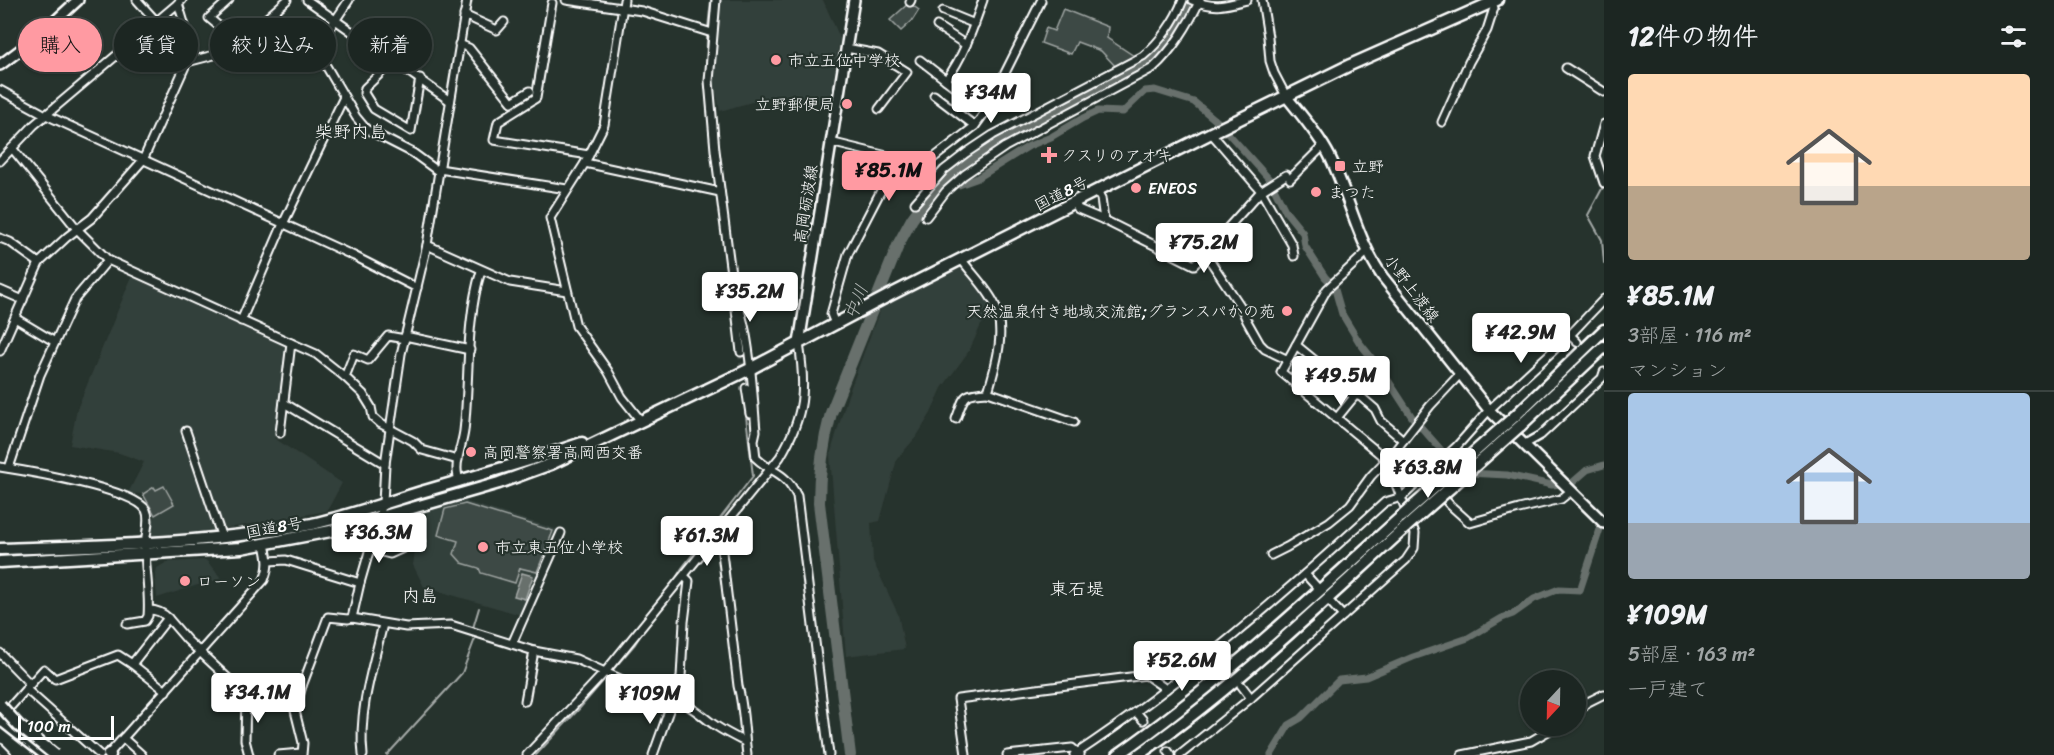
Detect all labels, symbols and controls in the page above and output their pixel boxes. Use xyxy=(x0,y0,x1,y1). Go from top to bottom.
text: 12件の物件 xyxy=(1628,13,1758,59)
chip: 購入 xyxy=(18,18,102,72)
chip: 賃貸 xyxy=(114,18,198,72)
chip: 絞り込み xyxy=(210,18,336,72)
chip: 新着 xyxy=(348,18,432,72)
icon: filters xyxy=(1997,20,2030,53)
place label: 市立五位中学校 xyxy=(788,46,900,75)
marker: 市立五位中学校 xyxy=(769,53,783,67)
pin: ¥34M xyxy=(955,73,1027,124)
text: ¥34M xyxy=(966,75,1016,110)
place label: 立野郵便局 xyxy=(755,90,835,119)
marker: 立野郵便局 xyxy=(840,97,854,111)
icon: home xyxy=(1775,113,1883,221)
district label: 柴野内島 xyxy=(315,116,387,148)
place label: クスリのアオキ xyxy=(1061,141,1173,170)
marker: クスリのアオキ xyxy=(1042,148,1056,162)
pin: ¥85.1M xyxy=(840,151,938,202)
place label: 立野 xyxy=(1352,152,1384,181)
text: ¥85.1M xyxy=(856,153,922,188)
marker: 立野 xyxy=(1333,159,1347,173)
street label: 高岡砺波線 xyxy=(785,162,826,246)
street label: 国道8号 xyxy=(1029,167,1093,219)
place label: ENEOS xyxy=(1148,174,1197,203)
place label: まつた xyxy=(1328,178,1376,207)
marker: ENEOS xyxy=(1129,181,1143,195)
marker: まつた xyxy=(1309,185,1323,199)
pin: ¥75.2M xyxy=(1155,223,1253,274)
text: ¥75.2M xyxy=(1170,225,1238,260)
street label: 小野上渡線 xyxy=(1376,248,1447,329)
pin: ¥35.2M xyxy=(701,272,799,323)
text: ¥85.1M xyxy=(1628,272,1714,318)
text: ¥35.2M xyxy=(716,274,784,309)
water label: 中川 xyxy=(834,279,878,325)
place label: 天然温泉付き地域交流館;グランスパかの苑 xyxy=(966,297,1275,326)
marker: 天然温泉付き地域交流館;グランスパかの苑 xyxy=(1280,304,1294,318)
pin: ¥42.9M xyxy=(1472,313,1570,364)
text: ¥42.9M xyxy=(1486,315,1556,350)
text: 3部屋 · 116 m² xyxy=(1628,318,1752,353)
text: マンション xyxy=(1628,353,1727,388)
pin: ¥49.5M xyxy=(1292,356,1390,407)
text: ¥49.5M xyxy=(1306,358,1376,393)
icon: home xyxy=(1775,432,1883,540)
place label: 高岡警察署高岡西交番 xyxy=(483,438,643,467)
marker: 高岡警察署高岡西交番 xyxy=(464,445,478,459)
pin: ¥63.8M xyxy=(1379,448,1477,499)
text: ¥63.8M xyxy=(1394,450,1462,485)
street label: 国道8号 xyxy=(243,508,305,547)
pin: ¥36.3M xyxy=(330,513,428,564)
text: ¥36.3M xyxy=(346,515,412,550)
pin: ¥61.3M xyxy=(658,516,756,567)
text: ¥61.3M xyxy=(675,518,739,553)
place label: 市立東五位小学校 xyxy=(495,533,623,562)
marker: 市立東五位小学校 xyxy=(476,540,490,554)
place label: ローソン xyxy=(197,567,261,596)
district label: 東石堤 xyxy=(1050,573,1104,605)
marker: ローソン xyxy=(178,574,192,588)
district label: 内島 xyxy=(402,580,438,612)
text: ¥109M xyxy=(1628,591,1707,637)
text: 5部屋 · 163 m² xyxy=(1628,637,1755,672)
pin: ¥52.6M xyxy=(1133,641,1231,692)
text: ¥52.6M xyxy=(1148,643,1216,678)
north arrow xyxy=(1520,670,1586,736)
map controls xyxy=(1520,670,1586,736)
text: 一戸建て xyxy=(1628,672,1708,707)
pin: ¥34.1M xyxy=(209,673,307,724)
pin: ¥109M xyxy=(608,674,692,725)
text: ¥34.1M xyxy=(225,675,291,710)
text: ¥109M xyxy=(620,676,680,711)
text: 100 m xyxy=(27,712,71,741)
scale bar xyxy=(18,713,114,740)

